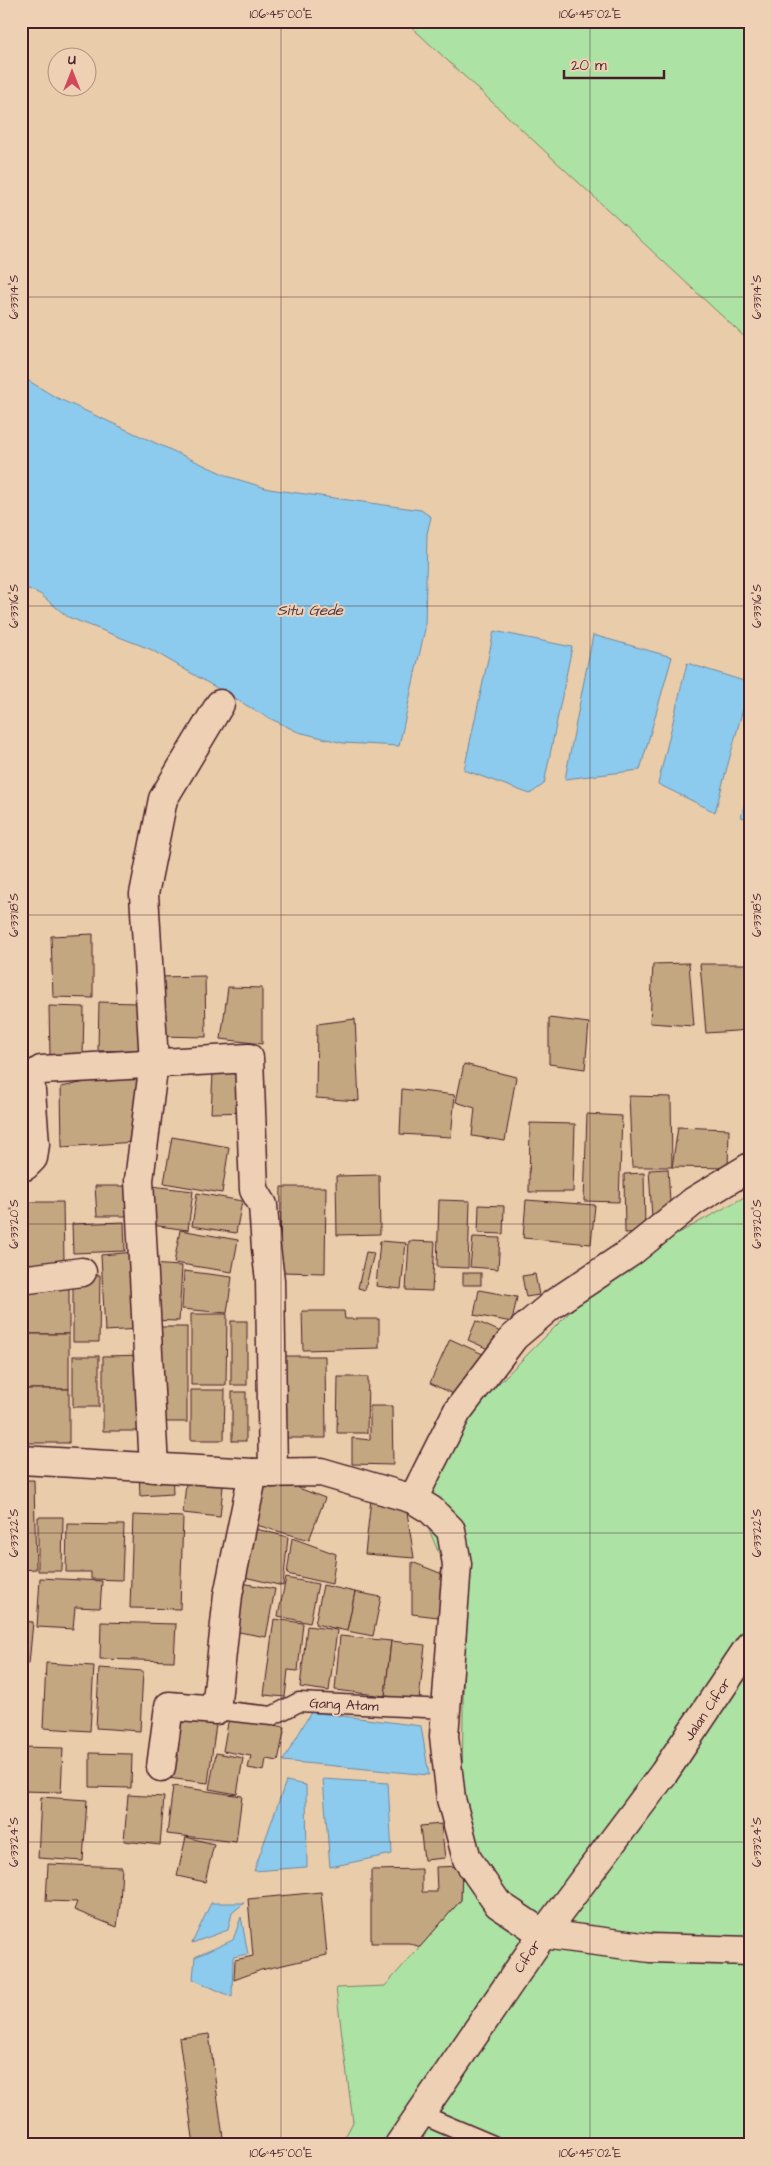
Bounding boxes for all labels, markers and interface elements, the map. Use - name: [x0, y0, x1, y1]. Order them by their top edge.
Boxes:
- text: 106°45'00"E: [250, 6, 312, 23]
- text: 106°45'02"E: [559, 6, 621, 23]
- north arrow: [48, 48, 98, 98]
- scale bar: [564, 48, 664, 80]
- text: U: [68, 50, 76, 70]
- text: 20 m: [571, 55, 607, 76]
- text: 6°33'14"S: [6, 274, 23, 319]
- text: 6°33'14"S: [749, 274, 766, 319]
- text: 6°33'16"S: [6, 584, 23, 628]
- text: 6°33'16"S: [749, 584, 766, 628]
- water label: Situ Gede: [277, 600, 344, 621]
- text: 6°33'18"S: [6, 893, 23, 937]
- text: 6°33'18"S: [749, 893, 766, 937]
- text: 6°33'20"S: [6, 1199, 23, 1249]
- text: 6°33'20"S: [749, 1199, 766, 1249]
- text: 6°33'22"S: [6, 1508, 23, 1557]
- text: 6°33'22"S: [749, 1508, 766, 1557]
- street label: Jalan Cifor: [679, 1674, 737, 1745]
- street label: Gang Atam: [309, 1693, 379, 1717]
- text: 6°33'24"S: [6, 1817, 23, 1867]
- text: 6°33'24"S: [749, 1817, 766, 1867]
- street label: Cifor: [509, 1936, 546, 1977]
- text: 106°45'00"E: [250, 2145, 312, 2162]
- text: 106°45'02"E: [559, 2145, 621, 2162]

